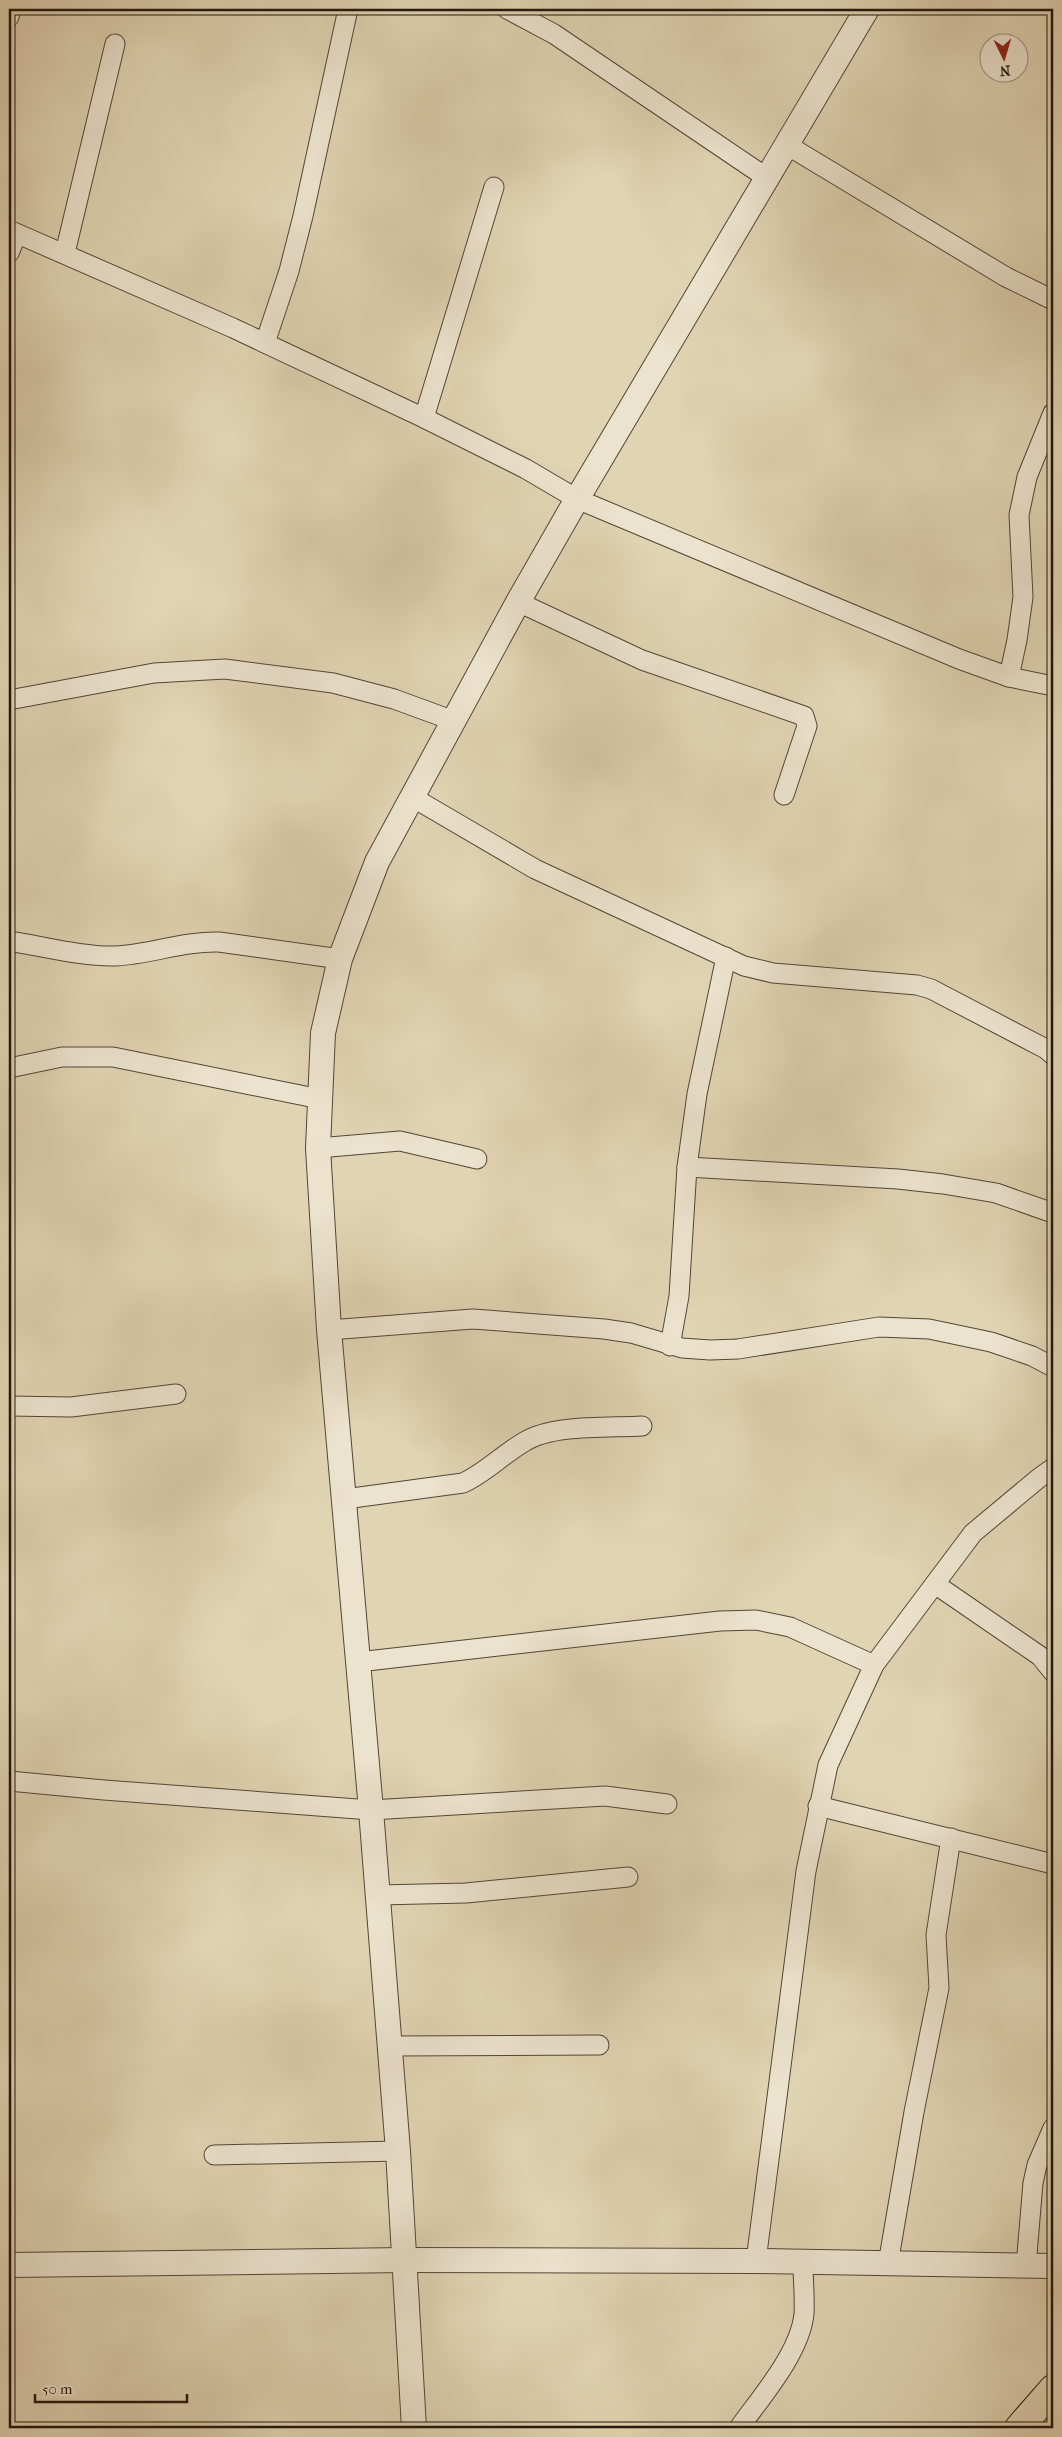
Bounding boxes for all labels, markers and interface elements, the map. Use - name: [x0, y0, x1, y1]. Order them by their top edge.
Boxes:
- north arrow: [980, 32, 1030, 82]
- text: N: [999, 62, 1011, 79]
- scale bar: [35, 2372, 188, 2404]
- text: 50 m: [42, 2380, 73, 2398]

